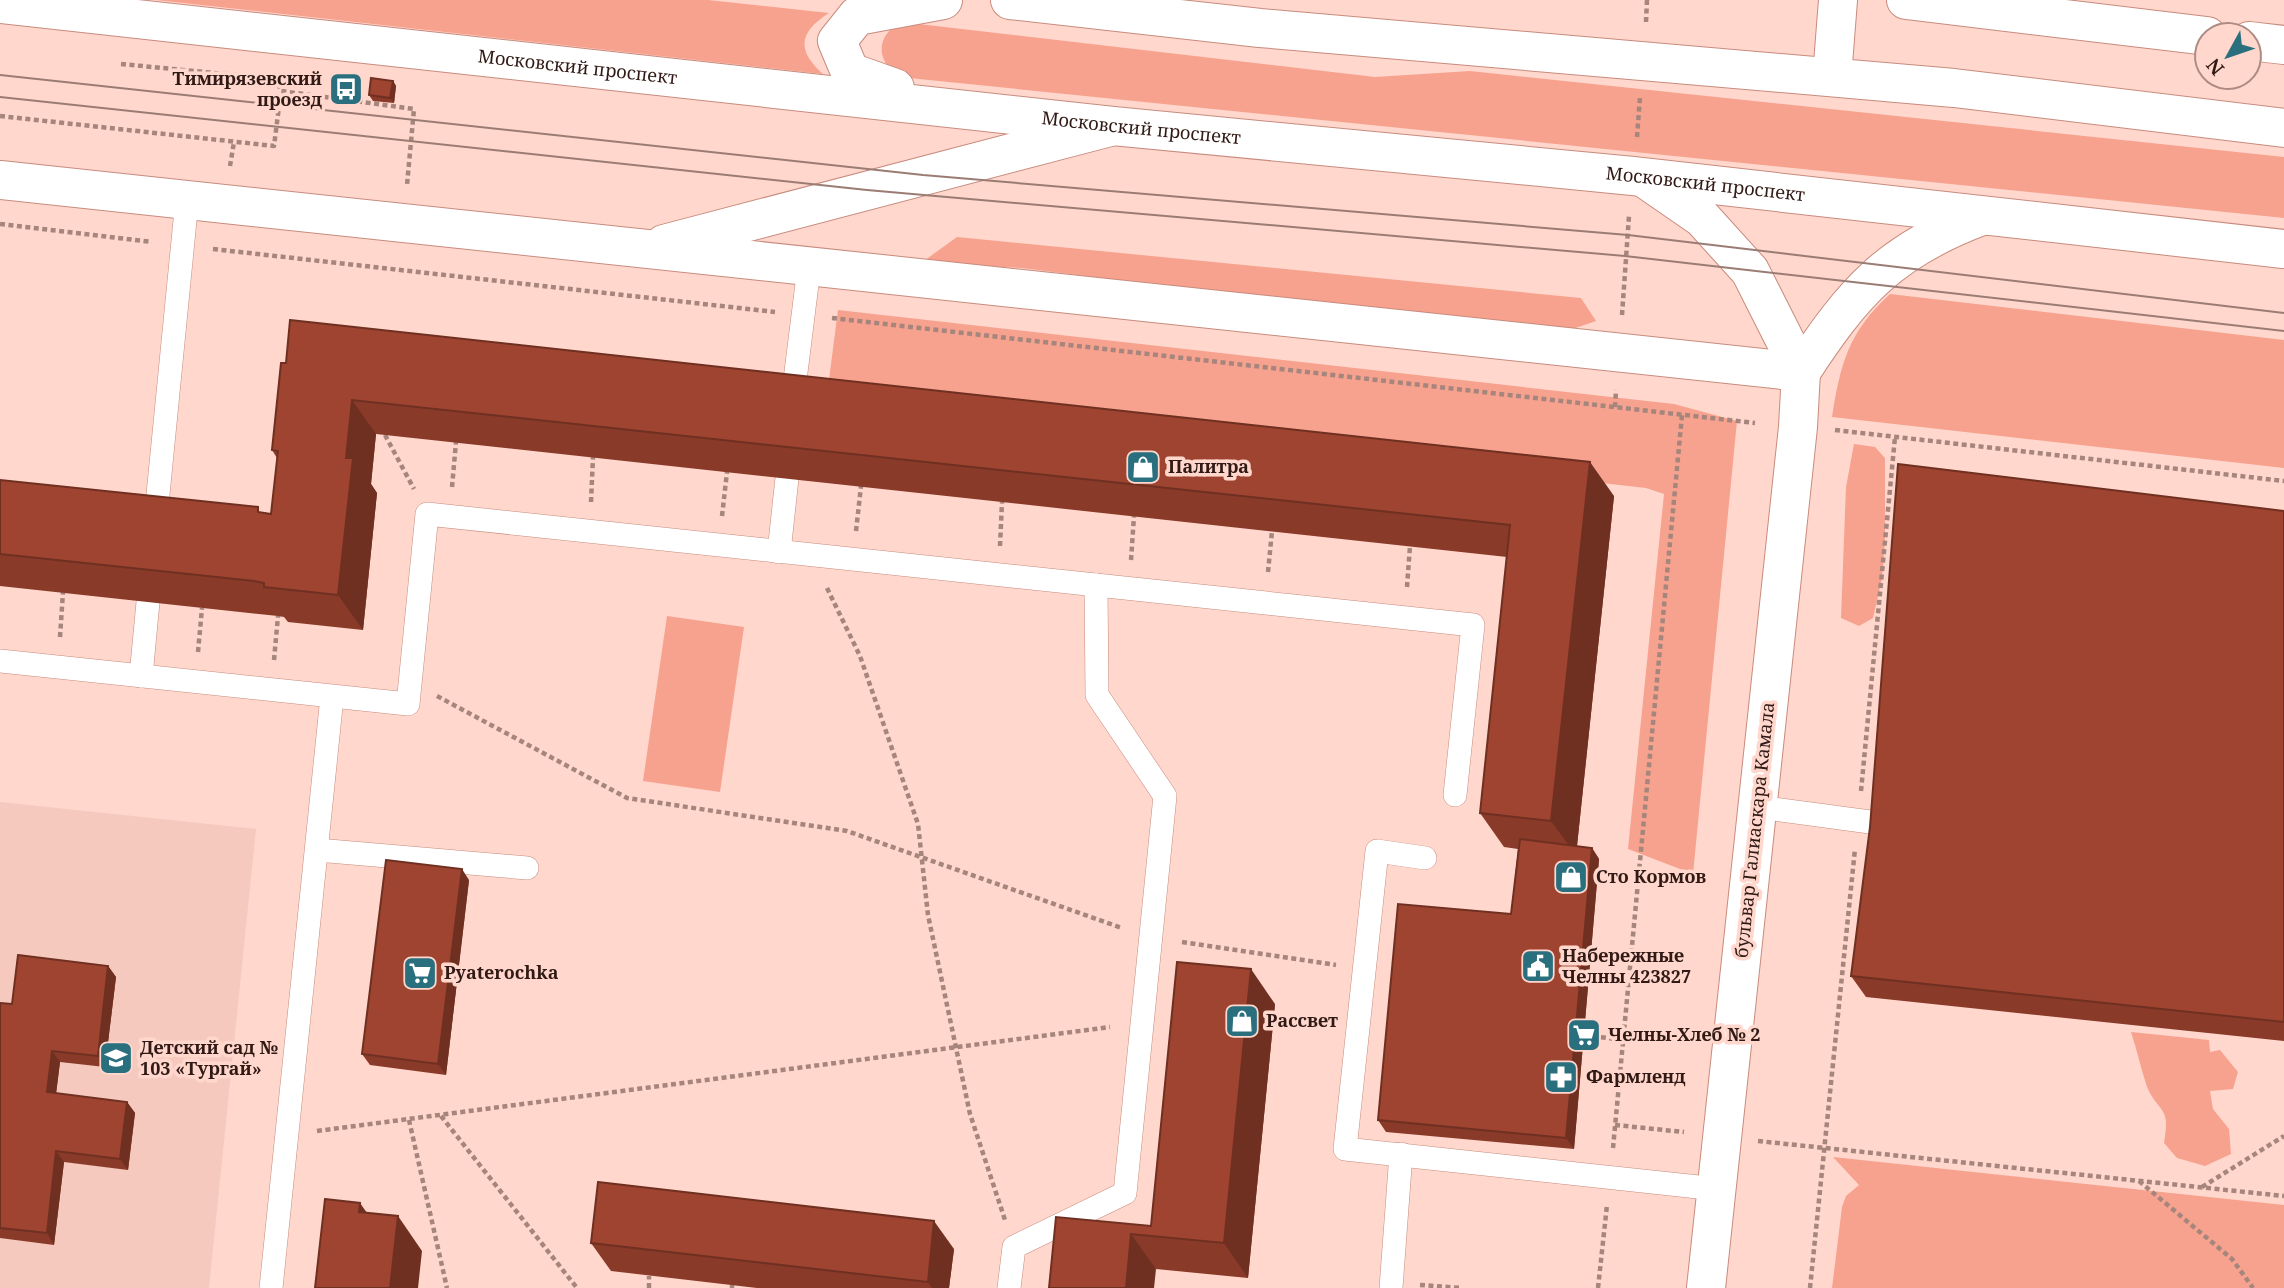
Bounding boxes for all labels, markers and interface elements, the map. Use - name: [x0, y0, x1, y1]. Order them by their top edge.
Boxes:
- north arrow: [2193, 21, 2263, 91]
- street label: Московский проспект: [477, 43, 679, 89]
- text: N: [2200, 53, 2230, 81]
- place label: Тимирязевский проезд: [172, 66, 322, 111]
- bus stop icon: Тимирязевский проезд: [327, 70, 365, 108]
- street label: Московский проспект: [1040, 105, 1243, 149]
- street label: Московский проспект: [1605, 160, 1807, 206]
- shop icon: Палитра: [1124, 448, 1162, 486]
- place label: Палитра: [1168, 454, 1249, 478]
- street label: бульвар Галиаскара Камала: [1729, 701, 1779, 959]
- shop icon: Сто Кормов: [1552, 858, 1590, 896]
- place label: Сто Кормов: [1596, 864, 1706, 888]
- place label: Набережные Челны 423827: [1562, 943, 1691, 988]
- public building icon: Набережные Челны 423827: [1519, 947, 1557, 985]
- supermarket icon: Pyaterochka: [401, 954, 439, 992]
- place label: Pyaterochka: [444, 960, 559, 984]
- shop icon: Рассвет: [1223, 1002, 1261, 1040]
- place label: Рассвет: [1266, 1008, 1338, 1032]
- supermarket icon: Челны-Хлеб № 2: [1565, 1016, 1603, 1054]
- place label: Челны-Хлеб № 2: [1608, 1022, 1760, 1046]
- place label: Детский сад № 103 «Тургай»: [140, 1035, 278, 1080]
- school or university icon: Детский сад № 103 «Тургай»: [97, 1039, 135, 1077]
- pharmacy icon: Фармленд: [1542, 1058, 1580, 1096]
- place label: Фармленд: [1586, 1064, 1685, 1088]

